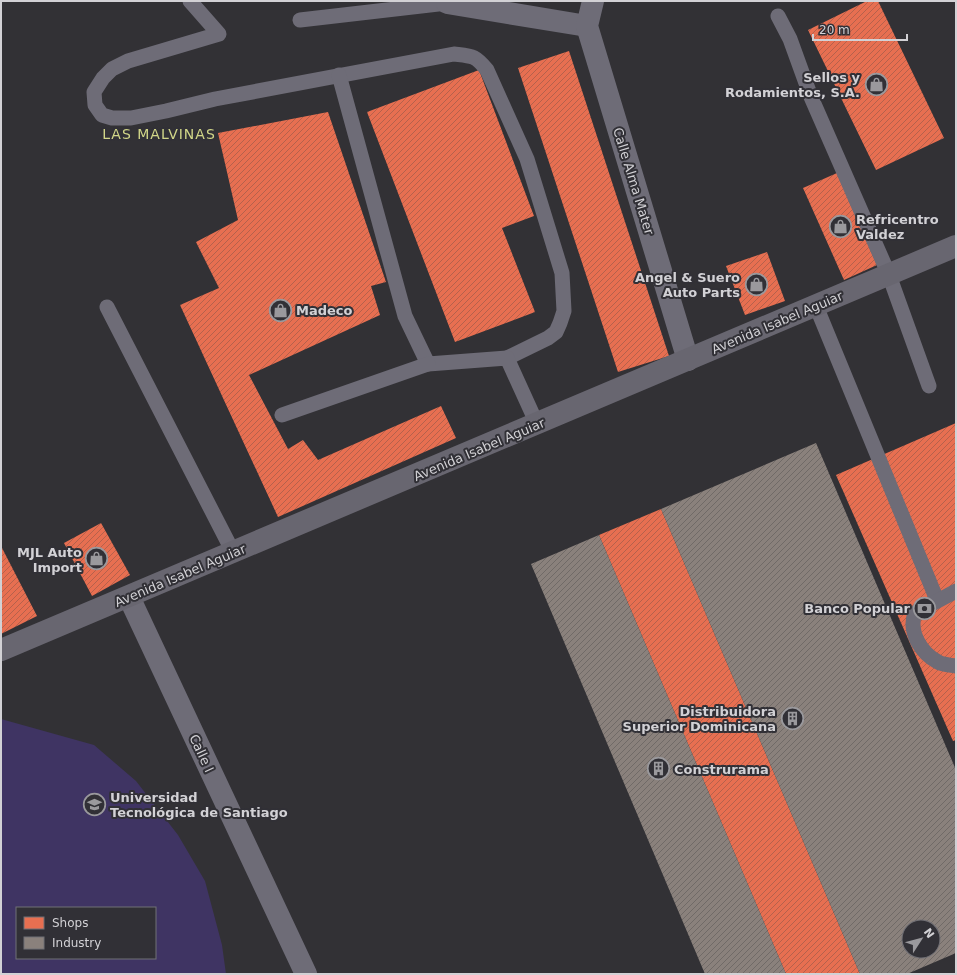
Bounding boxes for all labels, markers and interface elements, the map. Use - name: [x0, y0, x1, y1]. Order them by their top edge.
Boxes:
- scale bar: [813, 16, 907, 42]
- text: 20 m: [819, 23, 850, 37]
- place label: Sellos y Rodamientos, S.A.: [725, 70, 861, 100]
- shop icon: Sellos y Rodamientos, S.A.: [863, 71, 889, 97]
- district label: LAS MALVINAS: [102, 126, 216, 142]
- street label: Calle Alma Mater: [610, 126, 657, 237]
- place label: Refricentro Valdez: [856, 212, 939, 242]
- shop icon: Refricentro Valdez: [827, 213, 853, 239]
- place label: Angel & Suero Auto Parts: [635, 270, 740, 300]
- shop icon: Angel & Suero Auto Parts: [743, 271, 769, 297]
- street label: Avenida Isabel Aguiar: [709, 288, 846, 357]
- shop icon: Madeco: [268, 297, 294, 323]
- place label: Madeco: [296, 303, 353, 318]
- street label: Avenida Isabel Aguiar: [411, 415, 548, 484]
- street label: Avenida Isabel Aguiar: [112, 541, 249, 610]
- place label: MJL Auto Import: [17, 545, 82, 575]
- shop icon: MJL Auto Import: [84, 546, 110, 572]
- bank icon: Banco Popular: [912, 595, 938, 621]
- place label: Banco Popular: [804, 601, 911, 616]
- place label: Distribuidora Superior Dominicana: [623, 704, 776, 734]
- building icon: Distribuidora Superior Dominicana: [779, 705, 805, 731]
- street label: Calle I: [186, 732, 217, 775]
- building icon: Construrama: [645, 756, 671, 782]
- place label: Construrama: [674, 762, 769, 777]
- place label: Universidad Tecnológica de Santiago: [110, 790, 288, 820]
- school or university icon: Universidad Tecnológica de Santiago: [82, 791, 108, 817]
- legend: [16, 907, 156, 959]
- text: Shops: [52, 916, 88, 930]
- north arrow: [901, 919, 941, 959]
- text: N: [921, 926, 937, 941]
- text: Industry: [52, 936, 101, 950]

